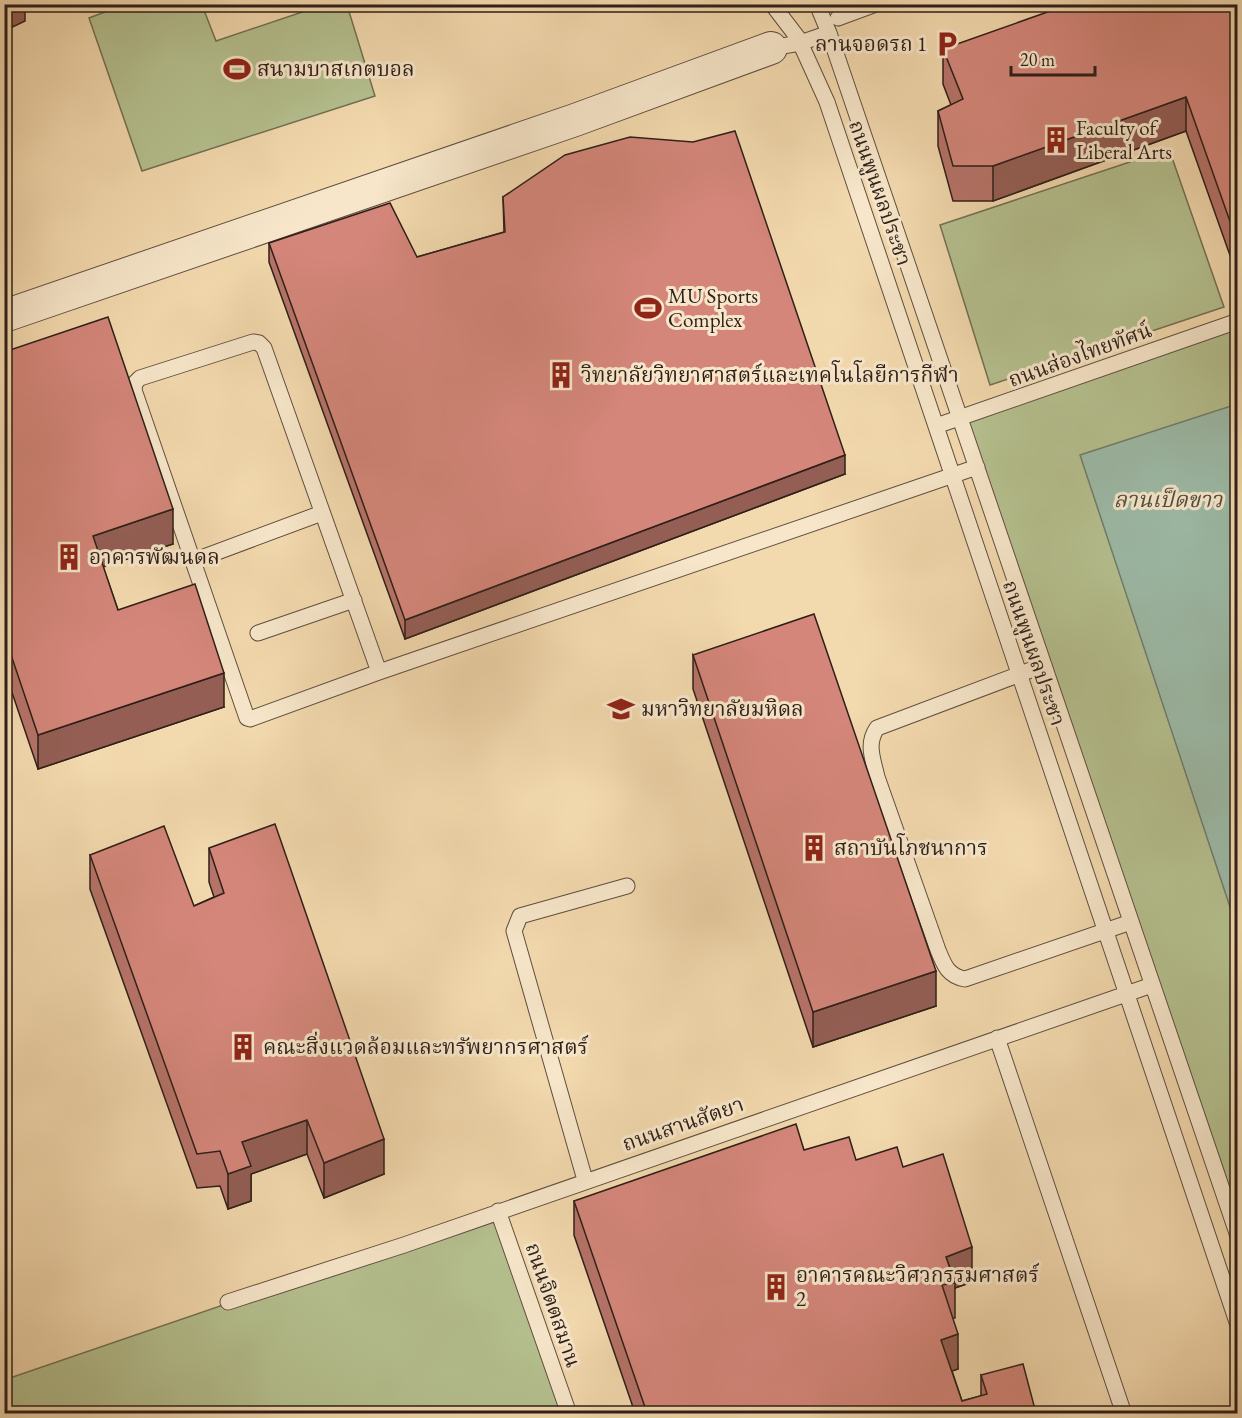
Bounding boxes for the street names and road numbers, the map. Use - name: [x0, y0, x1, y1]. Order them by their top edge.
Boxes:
- street label: ถนนพูนผลประชา: [843, 116, 918, 269]
- street label: ถนนส่องไทยทัศน์: [1004, 315, 1155, 393]
- street label: ถนนพูนผลประชา: [997, 576, 1072, 729]
- street label: ถนนสานสัตยา: [619, 1090, 747, 1157]
- street label: ถนนจิตตสมาน: [520, 1239, 587, 1371]

